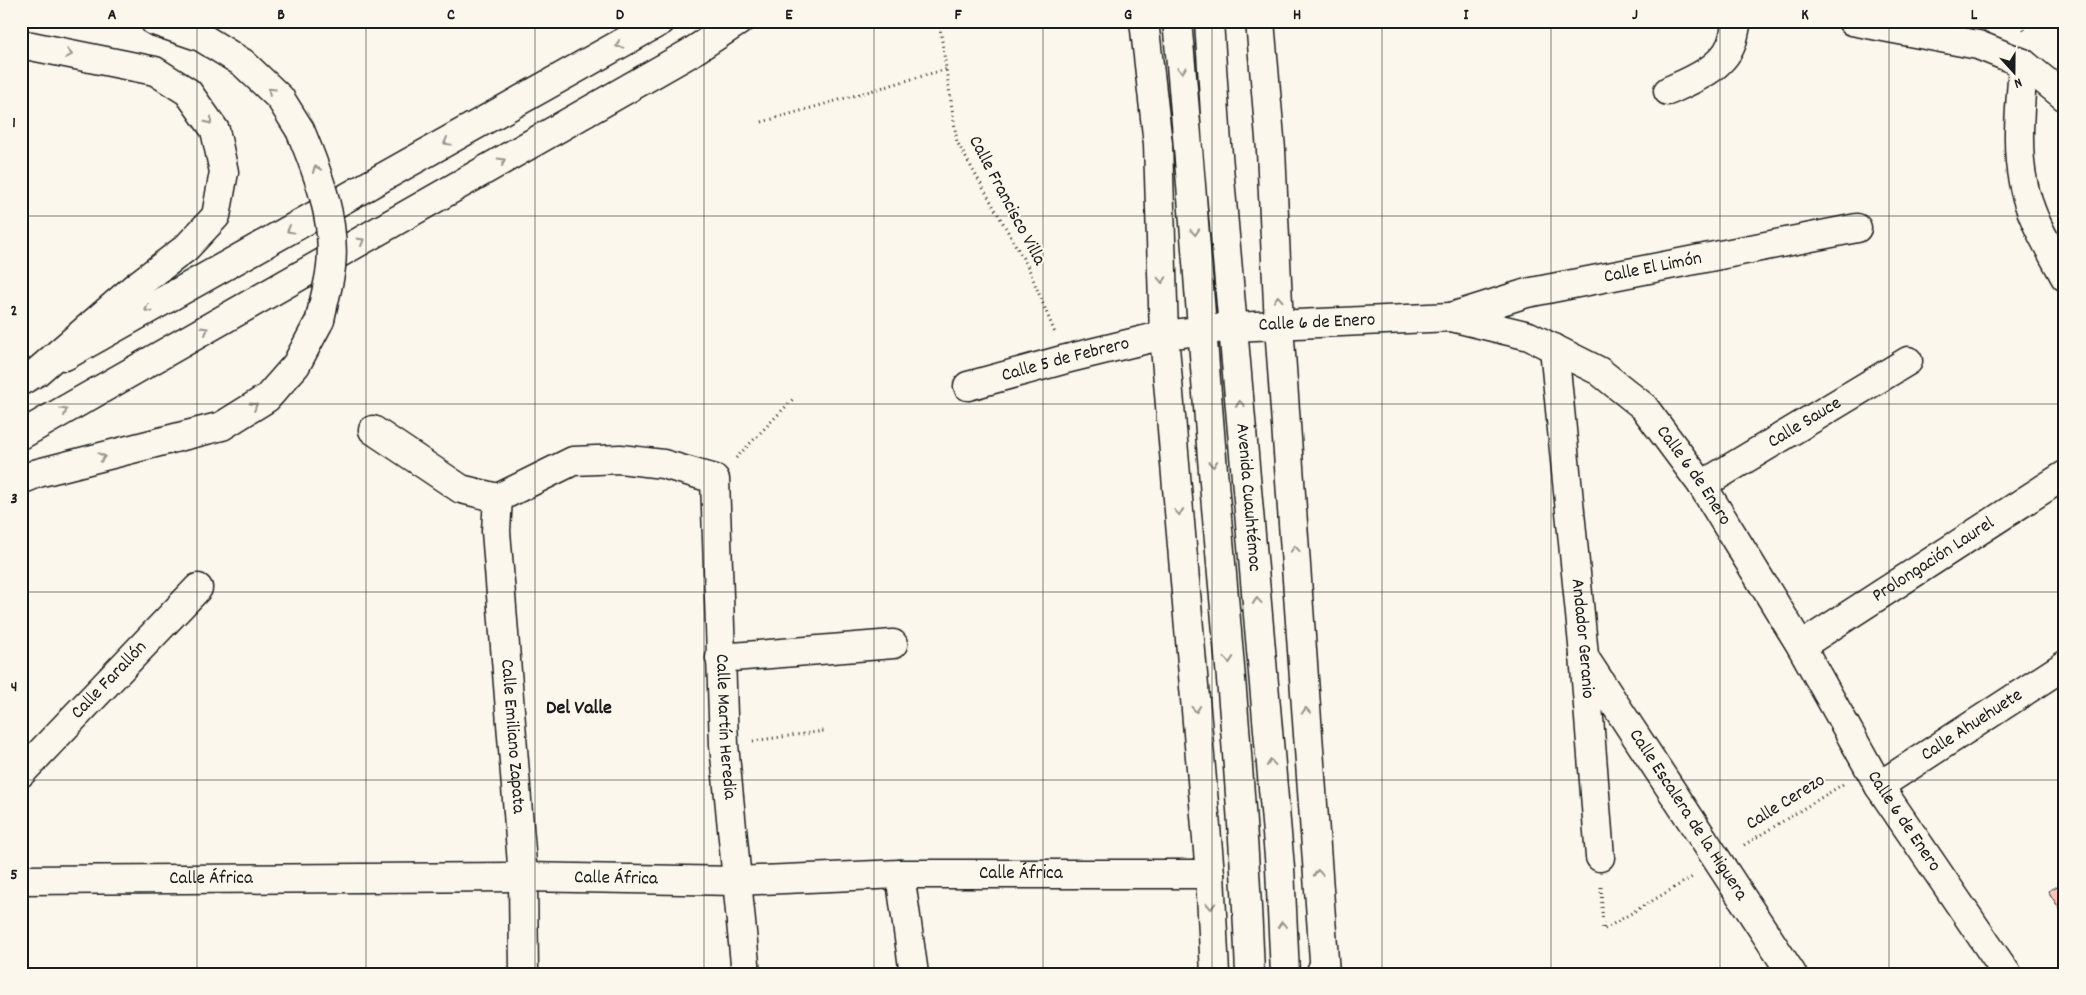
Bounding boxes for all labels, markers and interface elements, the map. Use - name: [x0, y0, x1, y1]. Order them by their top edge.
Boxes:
- text: A: [108, 4, 117, 27]
- text: B: [277, 4, 285, 27]
- text: C: [447, 4, 455, 27]
- text: D: [616, 4, 625, 27]
- text: E: [785, 4, 793, 27]
- text: F: [954, 4, 962, 27]
- text: G: [1124, 4, 1132, 27]
- text: H: [1293, 4, 1301, 27]
- text: I: [1464, 4, 1470, 27]
- text: J: [1632, 4, 1638, 27]
- text: K: [1801, 4, 1809, 27]
- text: L: [1971, 4, 1978, 27]
- one-way arrow: [615, 39, 624, 49]
- one-way arrow: [65, 48, 73, 59]
- north arrow: [1988, 48, 2038, 98]
- one-way arrow: [1176, 66, 1187, 74]
- text: N: [2011, 72, 2025, 93]
- one-way arrow: [268, 88, 277, 97]
- text: 1: [12, 112, 16, 135]
- one-way arrow: [203, 116, 212, 125]
- street label: Calle Francisco Villa: [960, 131, 1052, 272]
- one-way arrow: [443, 135, 452, 145]
- one-way arrow: [497, 157, 506, 167]
- one-way arrow: [312, 166, 322, 174]
- one-way arrow: [286, 224, 295, 234]
- one-way arrow: [1189, 228, 1200, 236]
- one-way arrow: [356, 237, 365, 247]
- street label: Calle El Limón: [1602, 245, 1704, 291]
- one-way arrow: [1157, 276, 1167, 284]
- one-way arrow: [1273, 295, 1283, 302]
- text: 2: [11, 300, 18, 323]
- one-way arrow: [144, 303, 153, 313]
- street label: Calle 6 de Enero: [1258, 307, 1376, 339]
- one-way arrow: [199, 327, 208, 337]
- street label: Calle 5 de Febrero: [999, 330, 1132, 390]
- street label: Calle Sauce: [1763, 390, 1847, 456]
- one-way arrow: [1235, 400, 1246, 408]
- one-way arrow: [249, 403, 258, 412]
- one-way arrow: [58, 407, 67, 417]
- street label: Calle 6 de Enero: [1649, 420, 1737, 531]
- street label: Avenida Cuauhtémoc: [1228, 422, 1268, 573]
- one-way arrow: [97, 452, 106, 463]
- one-way arrow: [1207, 460, 1218, 468]
- text: 3: [10, 488, 18, 511]
- one-way arrow: [1173, 508, 1184, 516]
- street label: Prolongación Laurel: [1867, 510, 2000, 610]
- one-way arrow: [1289, 544, 1300, 552]
- street label: Andador Geranio: [1563, 577, 1601, 700]
- one-way arrow: [1252, 597, 1263, 605]
- street label: Calle Farallón: [65, 635, 154, 726]
- street label: Calle Martín Heredia: [707, 653, 743, 802]
- one-way arrow: [1223, 657, 1234, 665]
- street label: Calle Emiliano Zapata: [493, 658, 532, 816]
- text: 4: [11, 676, 17, 699]
- street label: Calle Ahuehuete: [1916, 682, 2028, 769]
- district label: Del Valle: [546, 695, 612, 723]
- one-way arrow: [1190, 705, 1201, 713]
- one-way arrow: [1301, 706, 1312, 714]
- street label: Calle Escalera de la Higuera: [1621, 724, 1754, 907]
- one-way arrow: [1266, 759, 1277, 767]
- street label: Calle 6 de Enero: [1860, 766, 1947, 878]
- street label: Calle Cerezo: [1741, 768, 1831, 838]
- street label: Calle África: [979, 861, 1064, 888]
- text: 5: [10, 864, 18, 887]
- street label: Calle África: [574, 864, 659, 893]
- street label: Calle África: [169, 865, 254, 893]
- one-way arrow: [1312, 868, 1323, 876]
- one-way arrow: [1206, 902, 1217, 910]
- one-way arrow: [1277, 921, 1288, 929]

